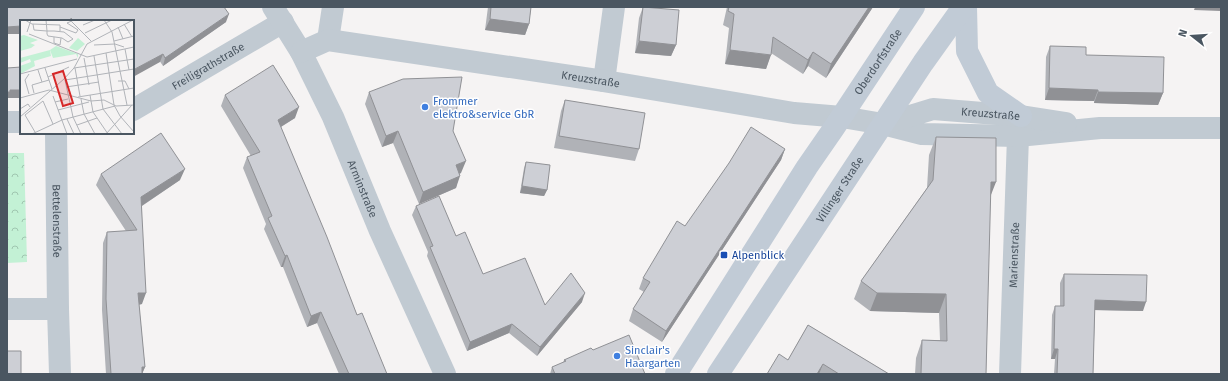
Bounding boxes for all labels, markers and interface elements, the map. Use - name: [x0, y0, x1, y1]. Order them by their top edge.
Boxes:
- north arrow: [1172, 16, 1212, 56]
- inset map: [20, 20, 134, 134]
- street label: Oberdorfstraße: [851, 26, 904, 97]
- text: N: [1176, 28, 1190, 39]
- street label: Freiligrathstraße: [169, 40, 247, 92]
- street label: Kreuzstraße: [560, 68, 621, 90]
- place label: Frommer elektro&service GbR: [433, 95, 534, 121]
- marker: Frommer elektro&service GbR: [420, 102, 430, 112]
- street label: Kreuzstraße: [961, 105, 1021, 122]
- street label: Villinger Straße: [813, 154, 866, 225]
- street label: Arminstraße: [345, 158, 380, 219]
- street label: Bettelenstraße: [50, 184, 64, 258]
- street label: Marienstraße: [1006, 222, 1022, 288]
- place label: Alpenblick: [732, 249, 785, 262]
- marker: Alpenblick: [719, 250, 729, 260]
- place label: Sinclair's Haargarten: [625, 344, 680, 370]
- marker: Sinclair's Haargarten: [612, 351, 622, 361]

